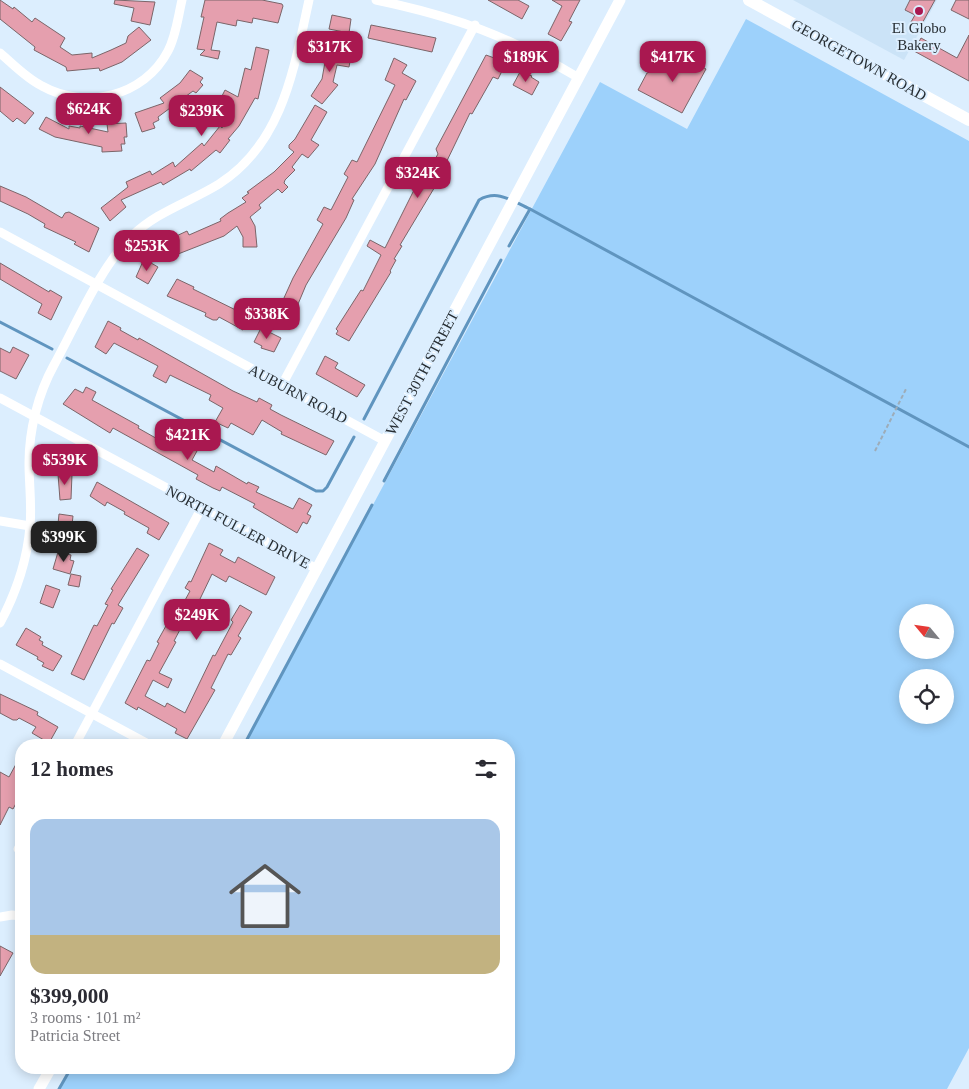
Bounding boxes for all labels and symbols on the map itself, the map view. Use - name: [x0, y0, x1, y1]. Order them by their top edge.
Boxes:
- marker: El Globo Bakery: [913, 5, 925, 17]
- street label: GEORGETOWN ROAD: [789, 16, 929, 104]
- place label: El Globo Bakery: [892, 20, 946, 53]
- pin: $317K: [295, 30, 365, 73]
- pin: $189K: [491, 41, 561, 83]
- pin: $417K: [638, 41, 708, 83]
- pin: $624K: [54, 92, 124, 135]
- pin: $239K: [167, 94, 237, 137]
- pin: $324K: [383, 156, 453, 199]
- pin: $253K: [112, 230, 182, 272]
- pin: $338K: [232, 298, 302, 340]
- street label: WEST 30TH STREET: [383, 308, 461, 438]
- street label: AUBURN ROAD: [246, 361, 350, 427]
- pin: $421K: [153, 418, 223, 461]
- pin: $539K: [30, 444, 100, 486]
- street label: NORTH FULLER DRIVE: [163, 482, 313, 572]
- pin: $399K: [29, 520, 99, 563]
- pin: $249K: [162, 598, 232, 641]
- north arrow: [899, 604, 954, 659]

